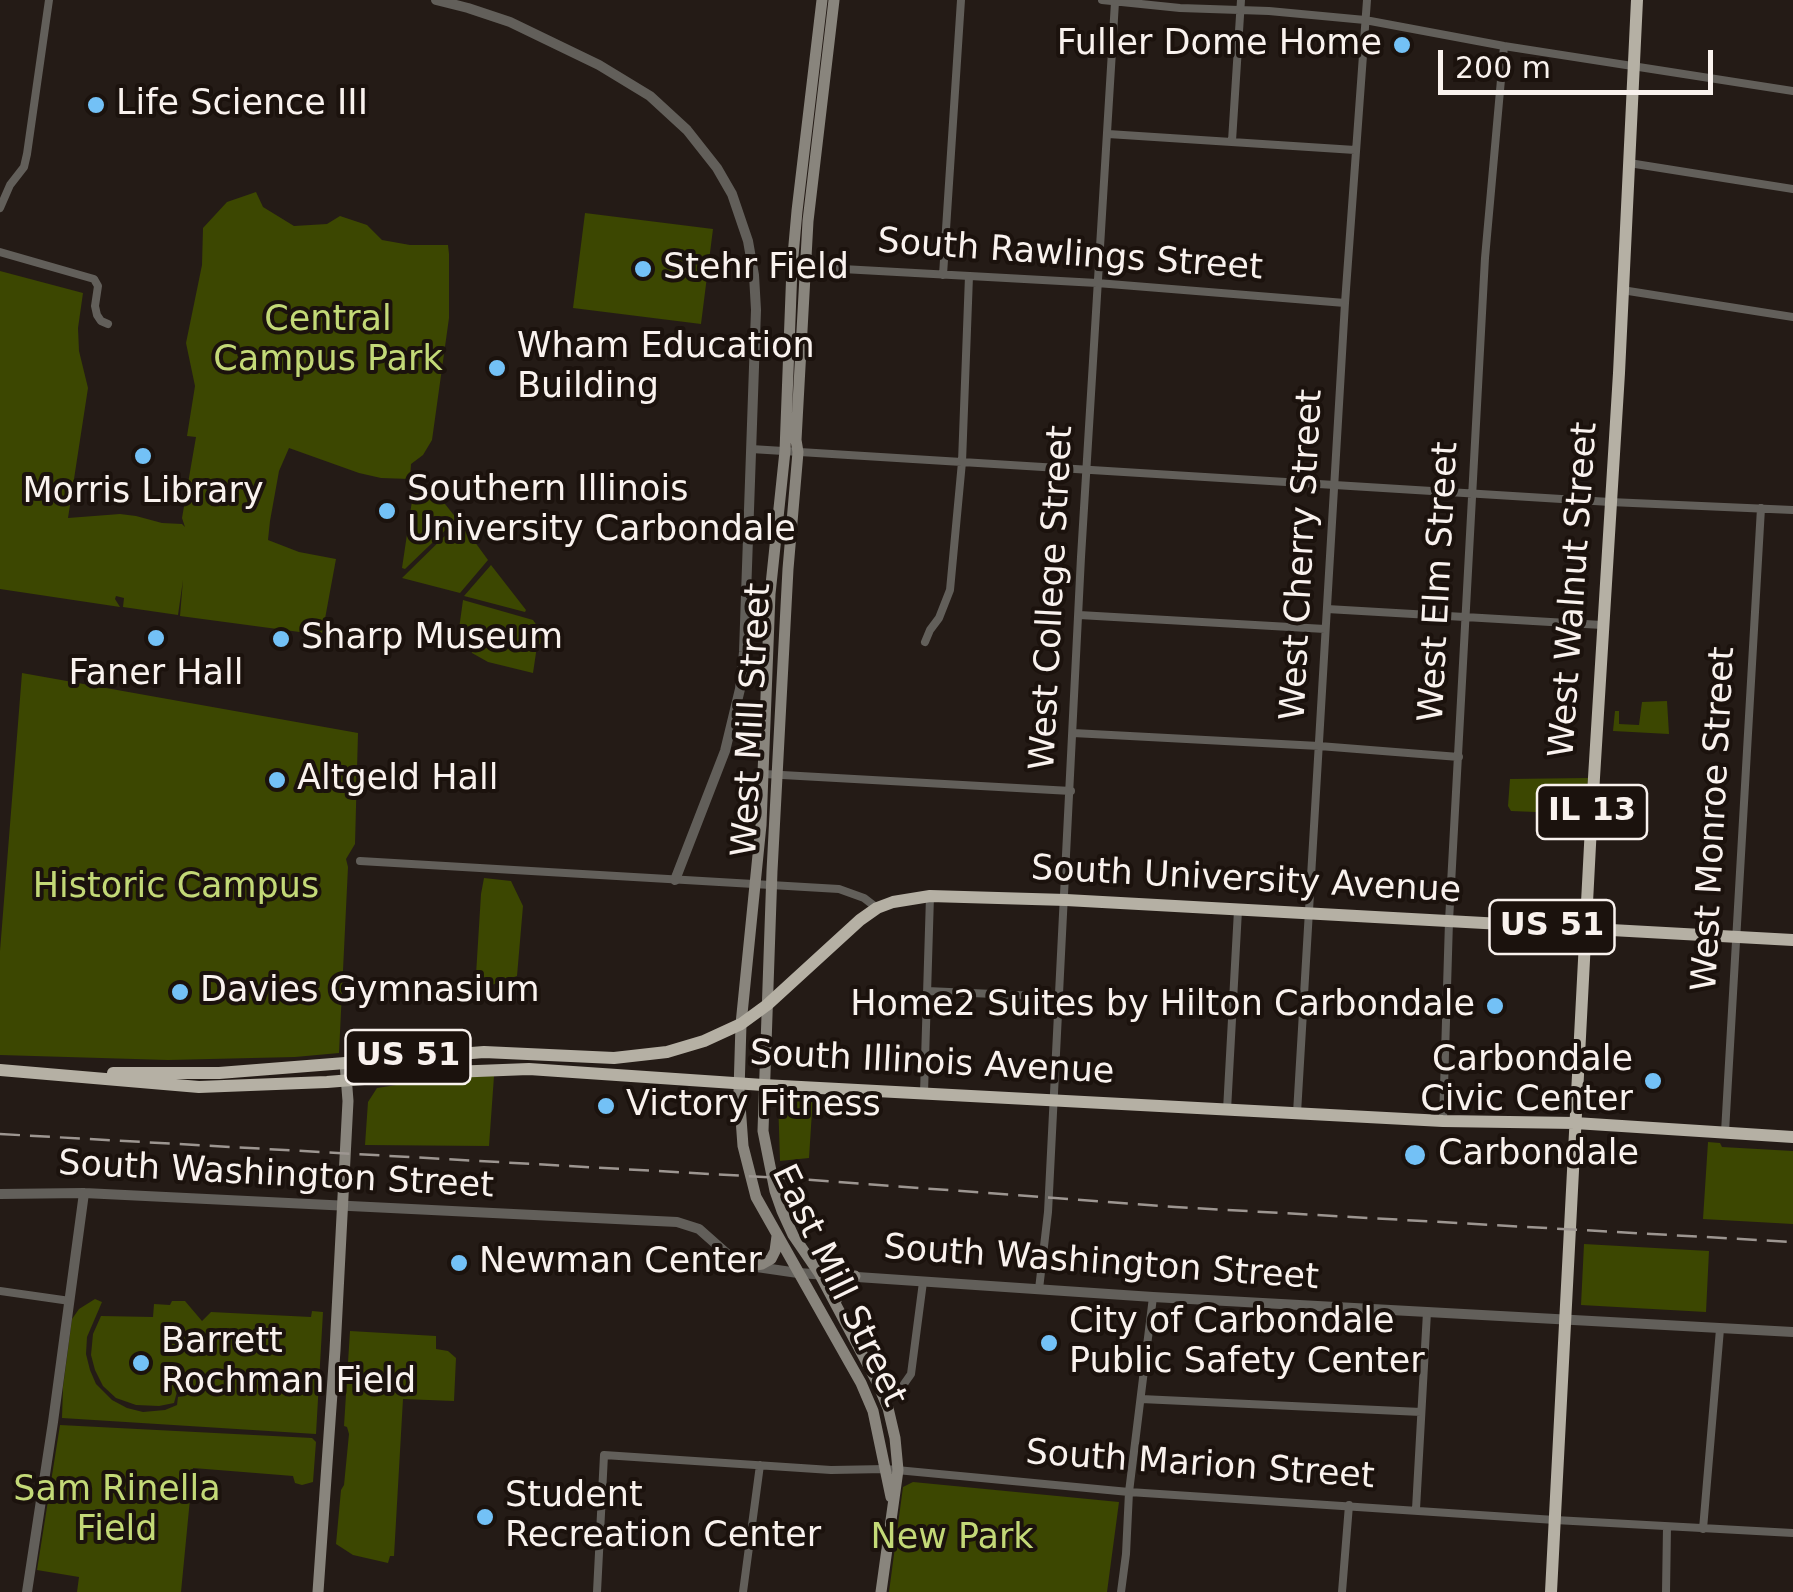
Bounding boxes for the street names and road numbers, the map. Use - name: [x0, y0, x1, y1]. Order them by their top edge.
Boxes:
- street label: South Rawlings Street: [876, 222, 1264, 290]
- street label: West Cherry Street: [1273, 388, 1333, 722]
- street label: West Walnut Street: [1542, 421, 1608, 759]
- street label: West College Street: [1023, 425, 1083, 771]
- street label: West Elm Street: [1412, 441, 1468, 723]
- street label: West Mill Street: [725, 582, 781, 858]
- street label: West Monroe Street: [1685, 646, 1745, 992]
- road number: IL 13: [1537, 785, 1647, 839]
- street label: South University Avenue: [1030, 849, 1462, 913]
- road number: US 51: [1490, 900, 1614, 954]
- road number: US 51: [346, 1030, 470, 1084]
- street label: South Illinois Avenue: [749, 1033, 1115, 1095]
- street label: South Washington Street: [57, 1144, 495, 1208]
- street label: East Mill Street: [761, 1158, 915, 1414]
- street label: South Washington Street: [882, 1228, 1320, 1300]
- street label: South Marion Street: [1024, 1433, 1376, 1499]

